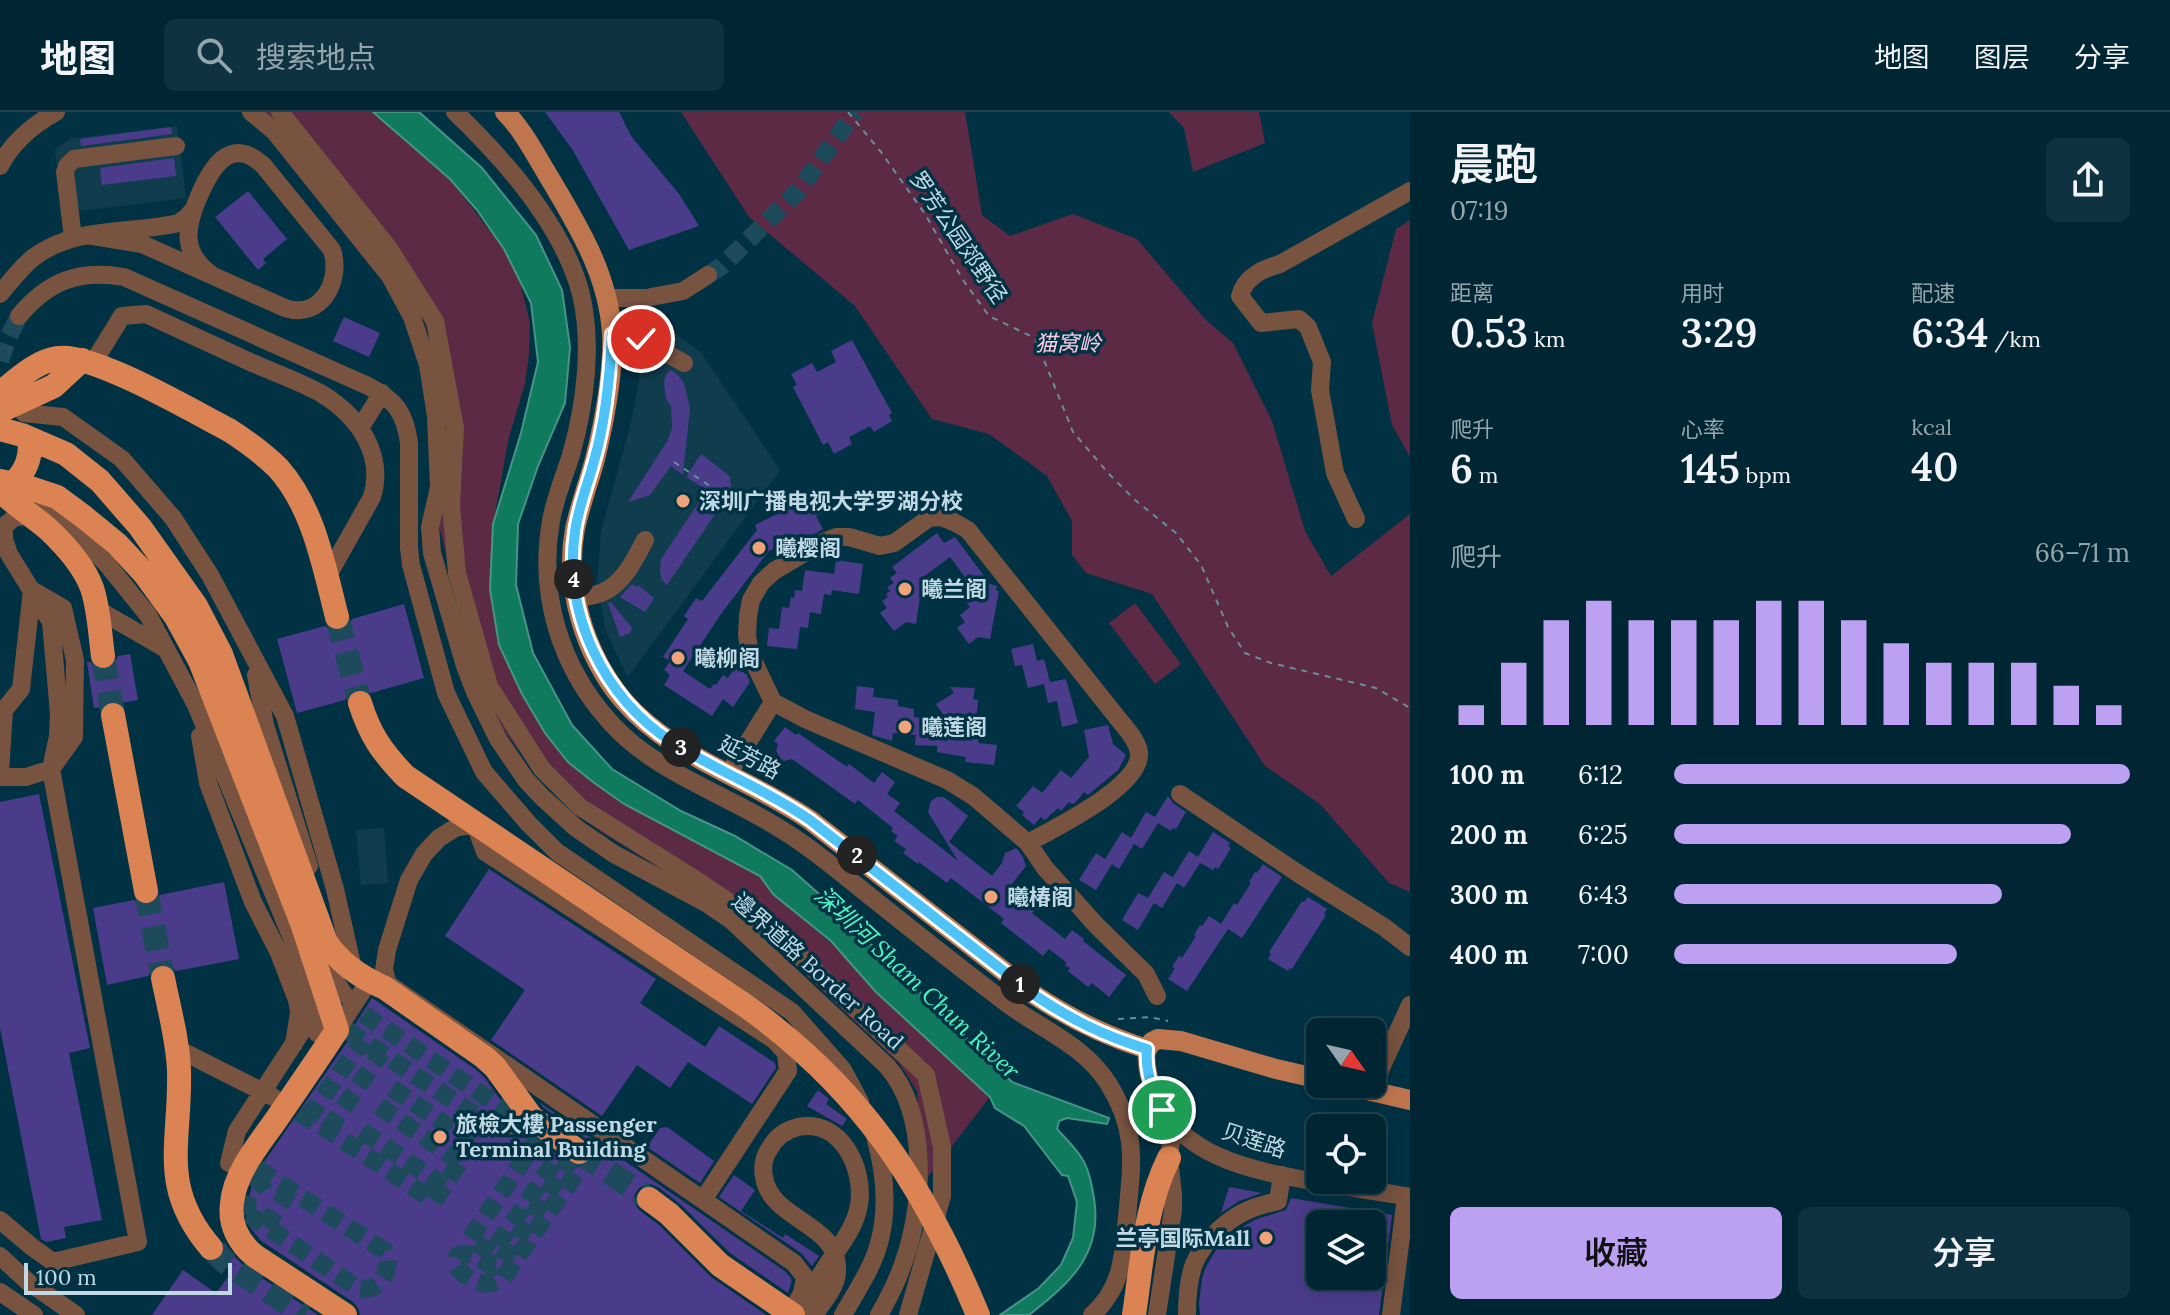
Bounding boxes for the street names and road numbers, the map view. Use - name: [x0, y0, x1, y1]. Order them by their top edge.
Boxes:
- street label: 罗芳公园郊野径: [904, 165, 1014, 309]
- street label: 延芳路: [714, 729, 786, 785]
- street label: 邊界道路 Border Road: [726, 887, 910, 1055]
- street label: 贝莲路: [1218, 1116, 1290, 1164]

